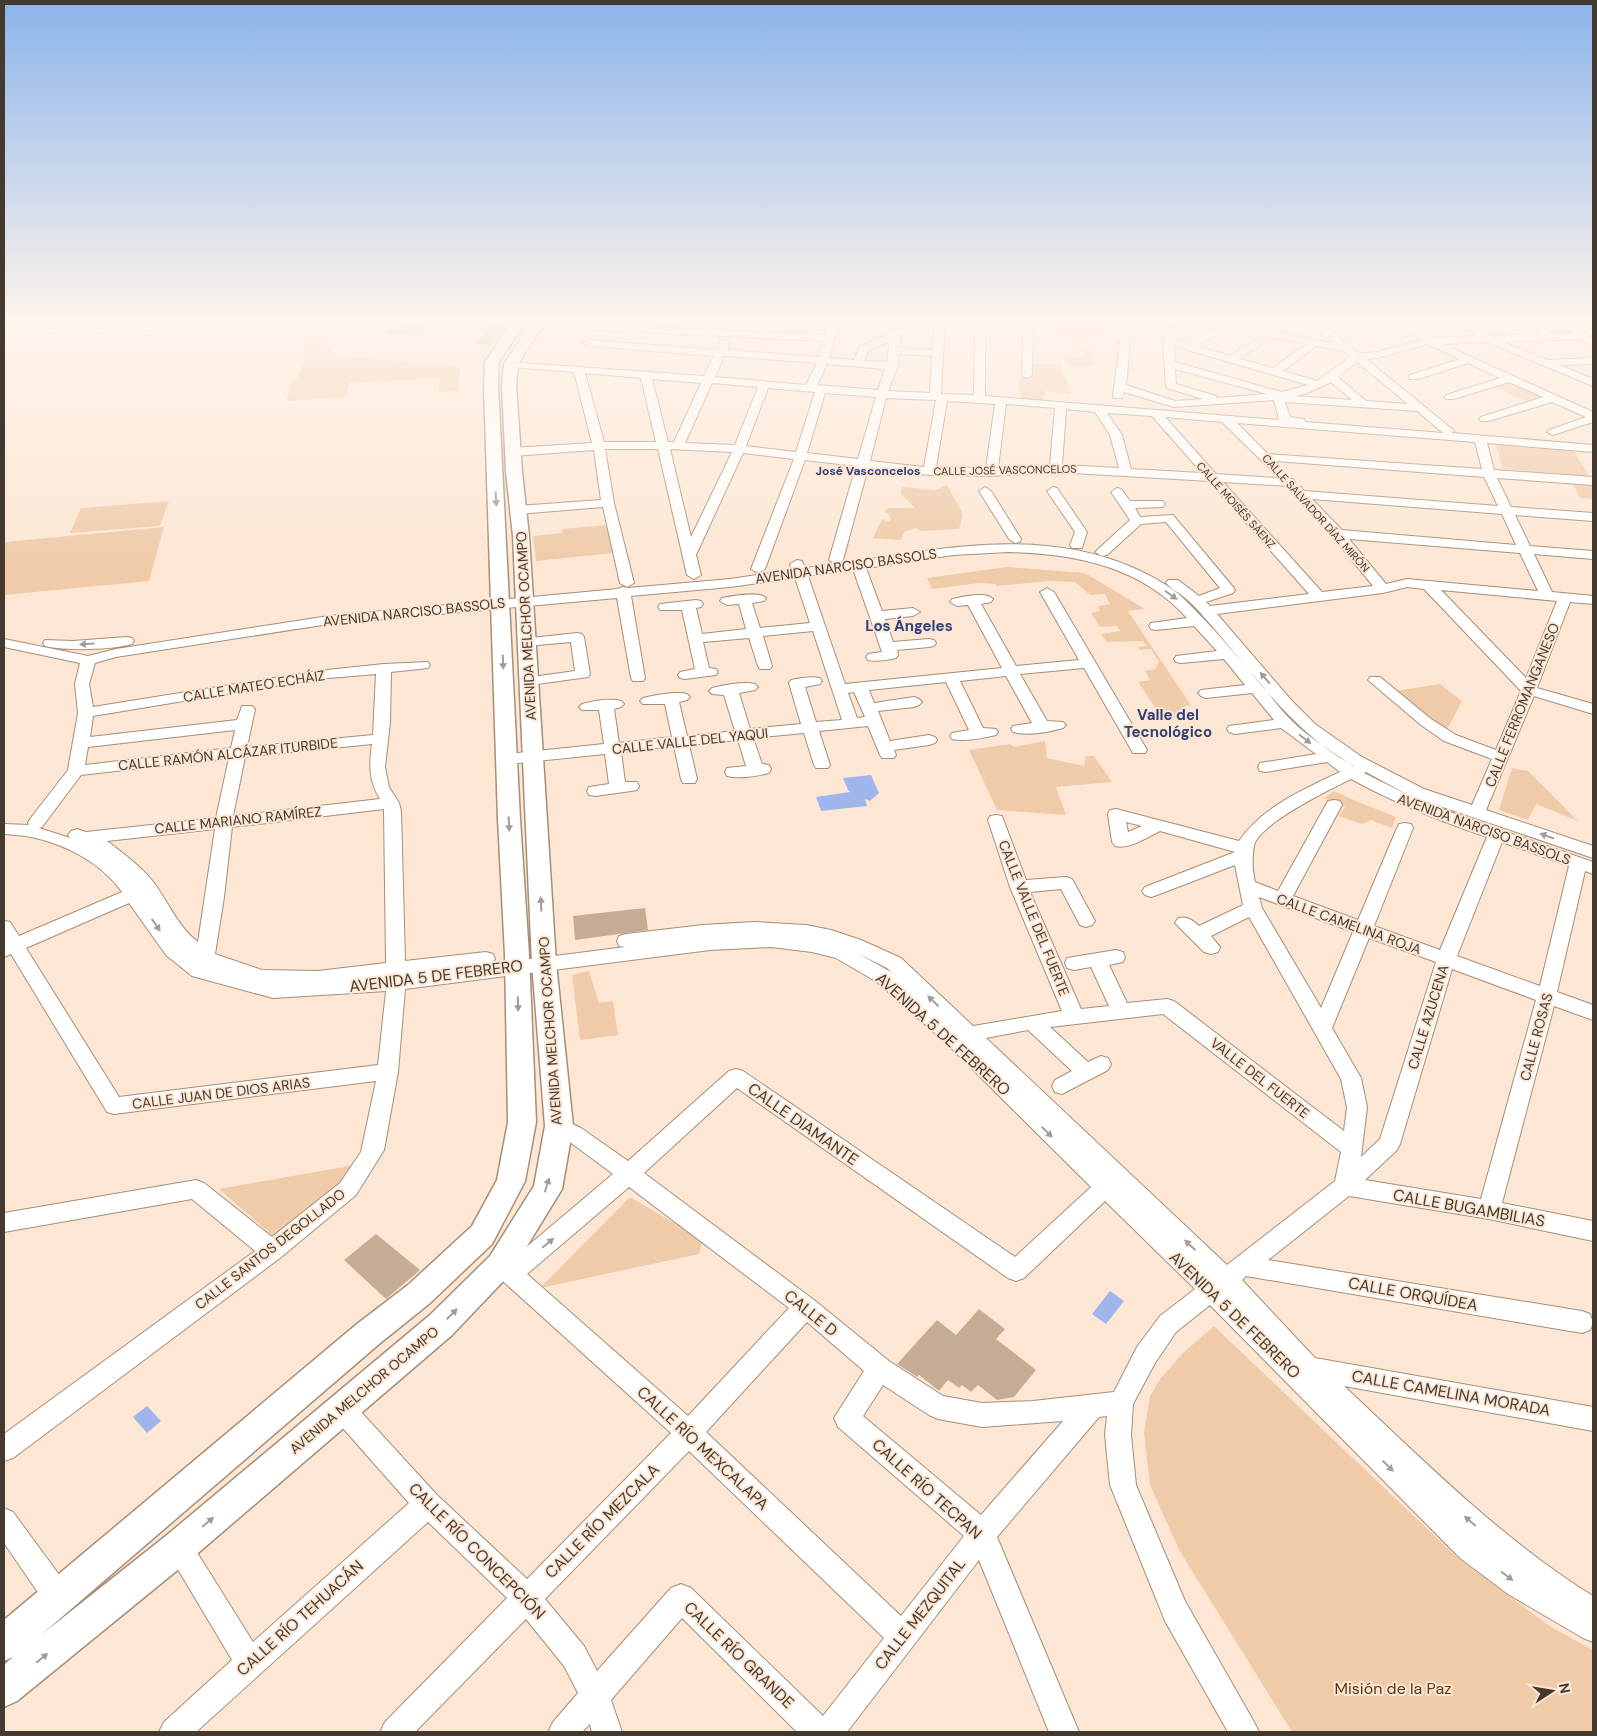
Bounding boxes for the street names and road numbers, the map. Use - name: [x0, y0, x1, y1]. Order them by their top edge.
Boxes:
- street label: CALLE SALVADOR DÍAZ MIRÓN: [1259, 451, 1373, 575]
- street label: CALLE MOISÉS SÁENZ: [1194, 459, 1279, 551]
- street label: CALLE JOSÉ VASCONCELOS: [933, 462, 1077, 478]
- street label: AVENIDA MELCHOR OCAMPO: [512, 531, 540, 721]
- street label: AVENIDA NARCISO BASSOLS: [754, 544, 938, 588]
- street label: AVENIDA NARCISO BASSOLS: [322, 593, 506, 631]
- street label: CALLE FERROMANGANESO: [1481, 620, 1563, 790]
- street label: CALLE MATEO ECHÁIZ: [182, 666, 326, 706]
- street label: CALLE VALLE DEL YAQUI: [611, 724, 769, 758]
- street label: CALLE RAMÓN ALCÁZAR ITURBIDE: [117, 734, 339, 774]
- street label: AVENIDA NARCISO BASSOLS: [1395, 789, 1573, 869]
- street label: CALLE MARIANO RAMÍREZ: [153, 802, 323, 838]
- street label: CALLE VALLE DEL FUERTE: [994, 837, 1074, 999]
- street label: CALLE CAMELINA ROJA: [1274, 889, 1424, 959]
- street label: AVENIDA MELCHOR OCAMPO: [534, 936, 566, 1126]
- street label: AVENIDA 5 DE FEBRERO: [348, 955, 524, 997]
- street label: CALLE AZUCENA: [1404, 963, 1452, 1071]
- street label: AVENIDA 5 DE FEBRERO: [871, 968, 1015, 1100]
- street label: CALLE ROSAS: [1516, 991, 1556, 1083]
- street label: VALLE DEL FUERTE: [1207, 1034, 1313, 1122]
- street label: CALLE JUAN DE DIOS ARIAS: [131, 1073, 311, 1113]
- street label: CALLE DIAMANTE: [744, 1078, 862, 1170]
- street label: CALLE BUGAMBILIAS: [1391, 1184, 1547, 1232]
- street label: CALLE SANTOS DEGOLLADO: [191, 1185, 349, 1313]
- street label: AVENIDA 5 DE FEBRERO: [1165, 1247, 1305, 1383]
- street label: CALLE ORQUÍDEA: [1347, 1272, 1480, 1316]
- street label: CALLE D: [780, 1285, 842, 1341]
- street label: AVENIDA MELCHOR OCAMPO: [286, 1322, 442, 1458]
- street label: CALLE CAMELINA MORADA: [1350, 1365, 1552, 1421]
- street label: CALLE RÍO MEXCALAPA: [633, 1381, 774, 1515]
- street label: CALLE RÍO TECPAN: [868, 1434, 986, 1544]
- street label: CALLE RÍO MEZCALA: [540, 1459, 664, 1583]
- street label: CALLE RÍO CONCEPCIÓN: [404, 1478, 550, 1624]
- street label: CALLE MEZQUITAL: [870, 1554, 970, 1674]
- street label: CALLE RÍO TEHUACÁN: [232, 1555, 368, 1681]
- street label: CALLE RÍO GRANDE: [679, 1597, 799, 1713]

